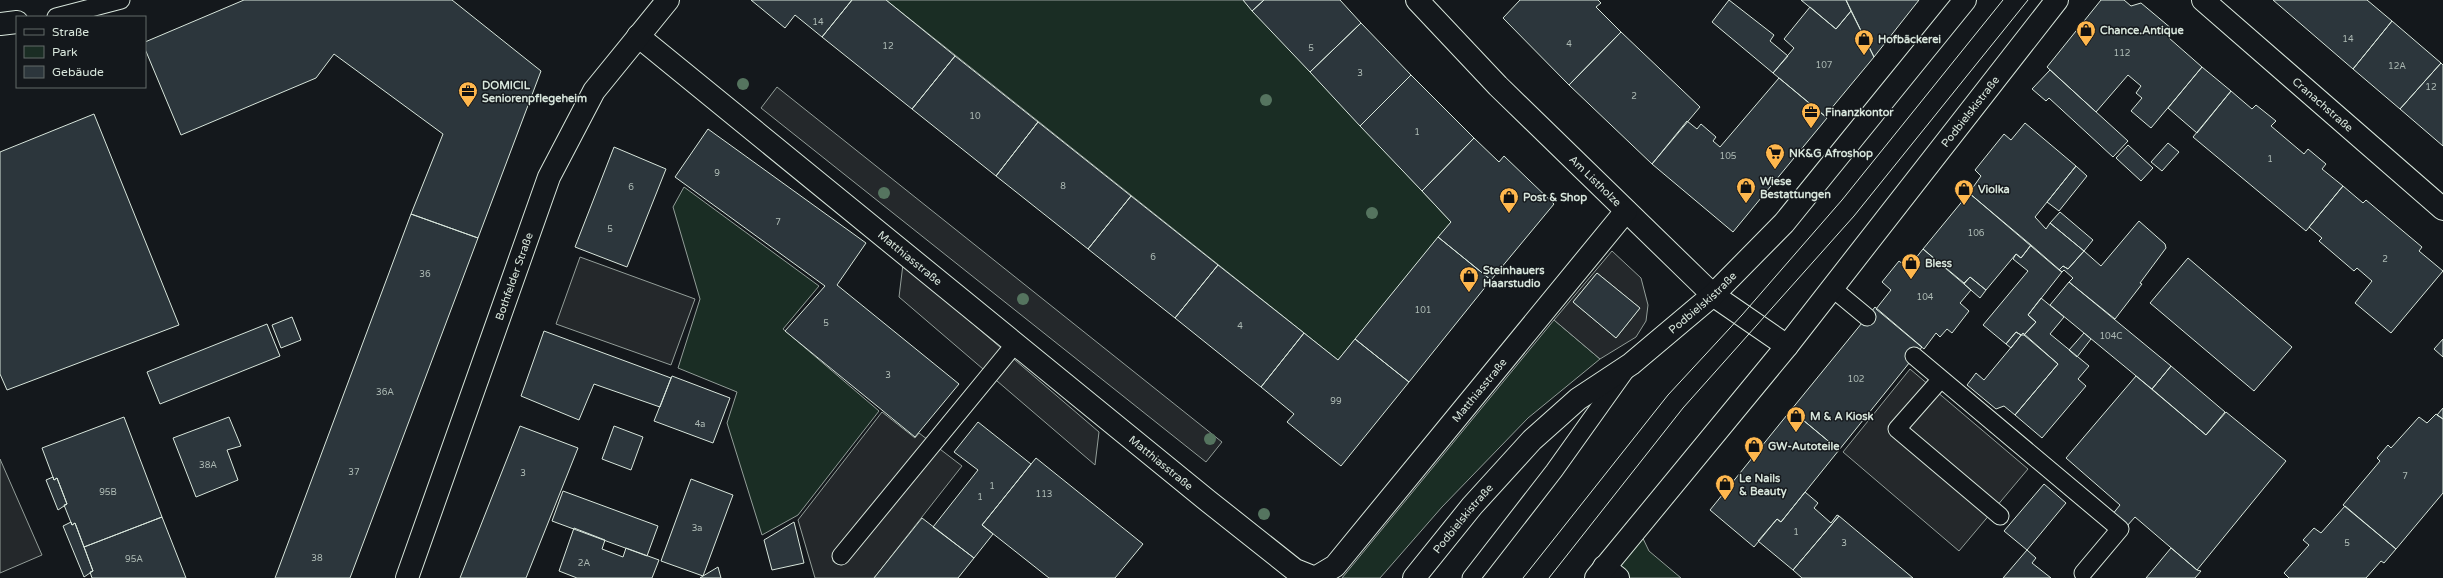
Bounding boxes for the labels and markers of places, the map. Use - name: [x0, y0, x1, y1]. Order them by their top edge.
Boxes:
- shop icon: Chance.Antique: [2075, 19, 2097, 47]
- place label: Chance.Antique: [2100, 24, 2184, 38]
- shop icon: Hofbäckerei: [1853, 28, 1875, 56]
- place label: Hofbäckerei: [1878, 33, 1941, 46]
- place label: DOMICIL Seniorenpflegeheim: [482, 79, 587, 106]
- office icon: DOMICIL Seniorenpflegeheim: [457, 80, 479, 108]
- office icon: Finanzkontor: [1800, 101, 1822, 129]
- place label: Finanzkontor: [1825, 106, 1894, 119]
- supermarket icon: NK&G Afroshop: [1764, 142, 1786, 170]
- place label: NK&G Afroshop: [1789, 147, 1873, 161]
- place label: Wiese Bestattungen: [1760, 175, 1831, 202]
- shop icon: Wiese Bestattungen: [1735, 176, 1757, 204]
- shop icon: Violka: [1953, 178, 1975, 206]
- place label: Violka: [1978, 183, 2010, 196]
- shop icon: Post & Shop: [1498, 186, 1520, 214]
- place label: Post & Shop: [1523, 191, 1587, 205]
- shop icon: Bless: [1900, 252, 1922, 280]
- place label: Bless: [1925, 257, 1953, 270]
- place label: Steinhauers Haarstudio: [1483, 264, 1545, 290]
- shop icon: Steinhauers Haarstudio: [1458, 265, 1480, 293]
- shop icon: M & A Kiosk: [1785, 405, 1807, 433]
- place label: M & A Kiosk: [1810, 410, 1874, 423]
- shop icon: GW-Autoteile: [1743, 435, 1765, 463]
- place label: GW-Autoteile: [1768, 440, 1840, 453]
- place label: Le Nails & Beauty: [1739, 472, 1787, 499]
- shop icon: Le Nails & Beauty: [1714, 473, 1736, 501]

